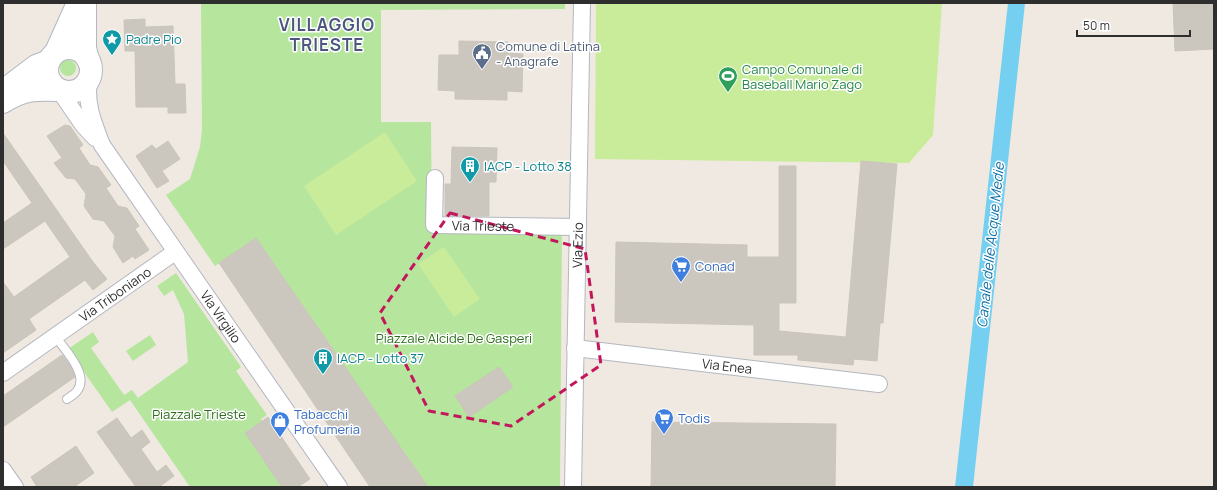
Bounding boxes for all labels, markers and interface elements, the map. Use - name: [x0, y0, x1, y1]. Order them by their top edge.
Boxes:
- scale bar: [1077, 12, 1190, 38]
- district label: VILLAGGIO TRIESTE: [279, 13, 375, 56]
- text: 50 m: [1083, 17, 1110, 34]
- place icon: Padre Pio: [101, 28, 123, 56]
- place label: Padre Pio: [126, 30, 182, 48]
- place label: Comune di Latina - Anagrafe: [496, 37, 600, 70]
- public building icon: Comune di Latina - Anagrafe: [471, 42, 493, 70]
- place label: Campo Comunale di Baseball Mario Zago: [742, 60, 862, 93]
- sports icon: Campo Comunale di Baseball Mario Zago: [717, 65, 739, 93]
- building icon: IACP - Lotto 38: [459, 155, 481, 183]
- place label: IACP - Lotto 38: [484, 157, 572, 175]
- water label: Canale delle Acque Medie: [972, 161, 1008, 329]
- street label: Via Trieste: [452, 216, 515, 235]
- street label: Via Ezio: [568, 222, 587, 268]
- supermarket icon: Conad: [670, 255, 692, 283]
- place label: Conad: [695, 257, 735, 275]
- street label: Via Triboniano: [75, 262, 155, 326]
- street label: Via Virgilio: [196, 287, 246, 347]
- park label: Piazzale Alcide De Gasperi: [376, 329, 532, 347]
- building icon: IACP - Lotto 37: [312, 347, 334, 375]
- place label: IACP - Lotto 37: [337, 349, 424, 367]
- street label: Via Enea: [701, 354, 753, 378]
- park label: Piazzale Trieste: [152, 405, 246, 423]
- place label: Tabacchi Profumeria: [294, 405, 360, 438]
- supermarket icon: Todis: [653, 407, 675, 435]
- place label: Todis: [678, 409, 710, 427]
- shop icon: Tabacchi Profumeria: [269, 410, 291, 438]

